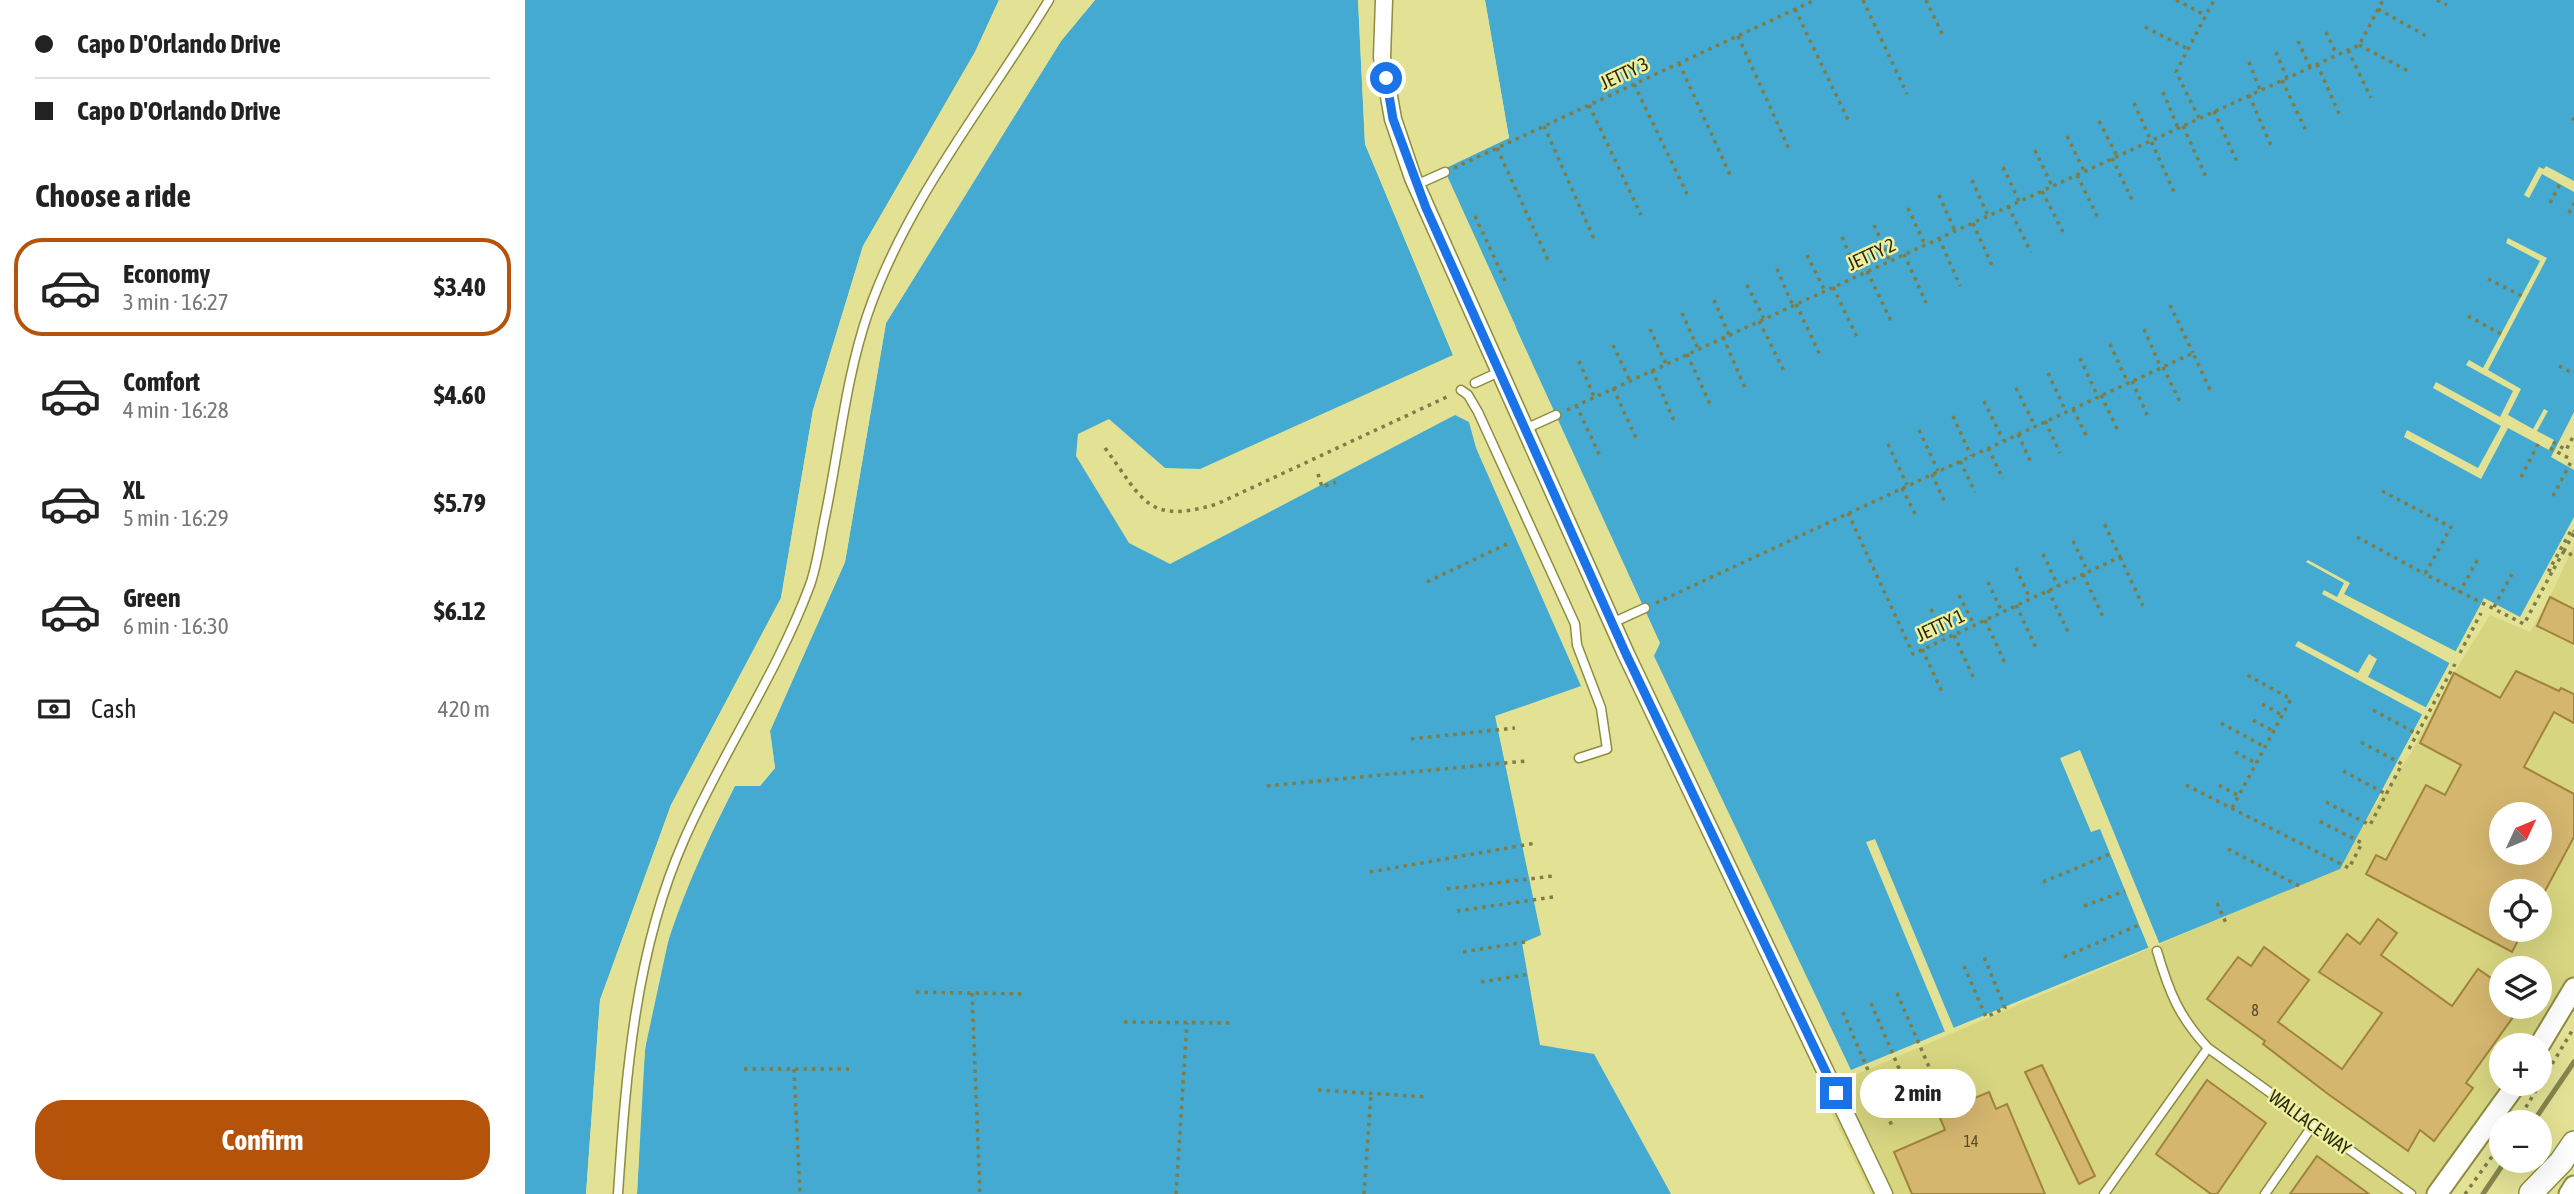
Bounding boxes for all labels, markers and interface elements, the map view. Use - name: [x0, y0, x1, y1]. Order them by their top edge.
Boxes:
- text: Capo D'Orlando Drive: [77, 29, 281, 59]
- street label: JETTY 3: [1596, 52, 1652, 94]
- route start: [1370, 62, 1402, 94]
- text: Capo D'Orlando Drive: [77, 96, 281, 126]
- text: Choose a ride: [35, 177, 191, 214]
- street label: JETTY 2: [1843, 233, 1899, 275]
- icon: car: [39, 256, 102, 319]
- text: Economy: [123, 259, 210, 289]
- text: $3.40: [434, 272, 486, 302]
- text: 3 min · 16:27: [123, 289, 229, 315]
- icon: car: [39, 364, 102, 427]
- text: Comfort: [123, 367, 200, 397]
- text: $4.60: [434, 380, 486, 410]
- text: 4 min · 16:28: [123, 397, 229, 423]
- icon: car: [39, 472, 102, 535]
- text: XL: [123, 475, 145, 505]
- text: $5.79: [434, 488, 486, 518]
- text: 5 min · 16:29: [123, 505, 229, 531]
- icon: car: [39, 580, 102, 643]
- text: Green: [123, 583, 181, 613]
- text: $6.12: [434, 596, 486, 626]
- street label: JETTY 1: [1912, 604, 1968, 646]
- text: 6 min · 16:30: [123, 613, 229, 639]
- icon: cash: [35, 690, 73, 728]
- text: Cash: [91, 694, 137, 724]
- text: 420 m: [438, 696, 490, 722]
- north arrow: [2489, 802, 2551, 864]
- map controls: [2489, 802, 2552, 1173]
- button: locate: [2489, 879, 2552, 942]
- button: layers: [2489, 956, 2552, 1019]
- house number: 8: [2251, 1001, 2259, 1019]
- button: +: [2489, 1033, 2552, 1096]
- callout: 2 min: [1861, 1068, 1976, 1118]
- route end: [1820, 1077, 1852, 1109]
- text: 2 min: [1895, 1080, 1941, 1106]
- street label: WALLACE WAY: [2265, 1085, 2356, 1159]
- button: Confirm: [35, 1100, 490, 1180]
- button: −: [2489, 1110, 2552, 1173]
- house number: 14: [1963, 1132, 1979, 1150]

